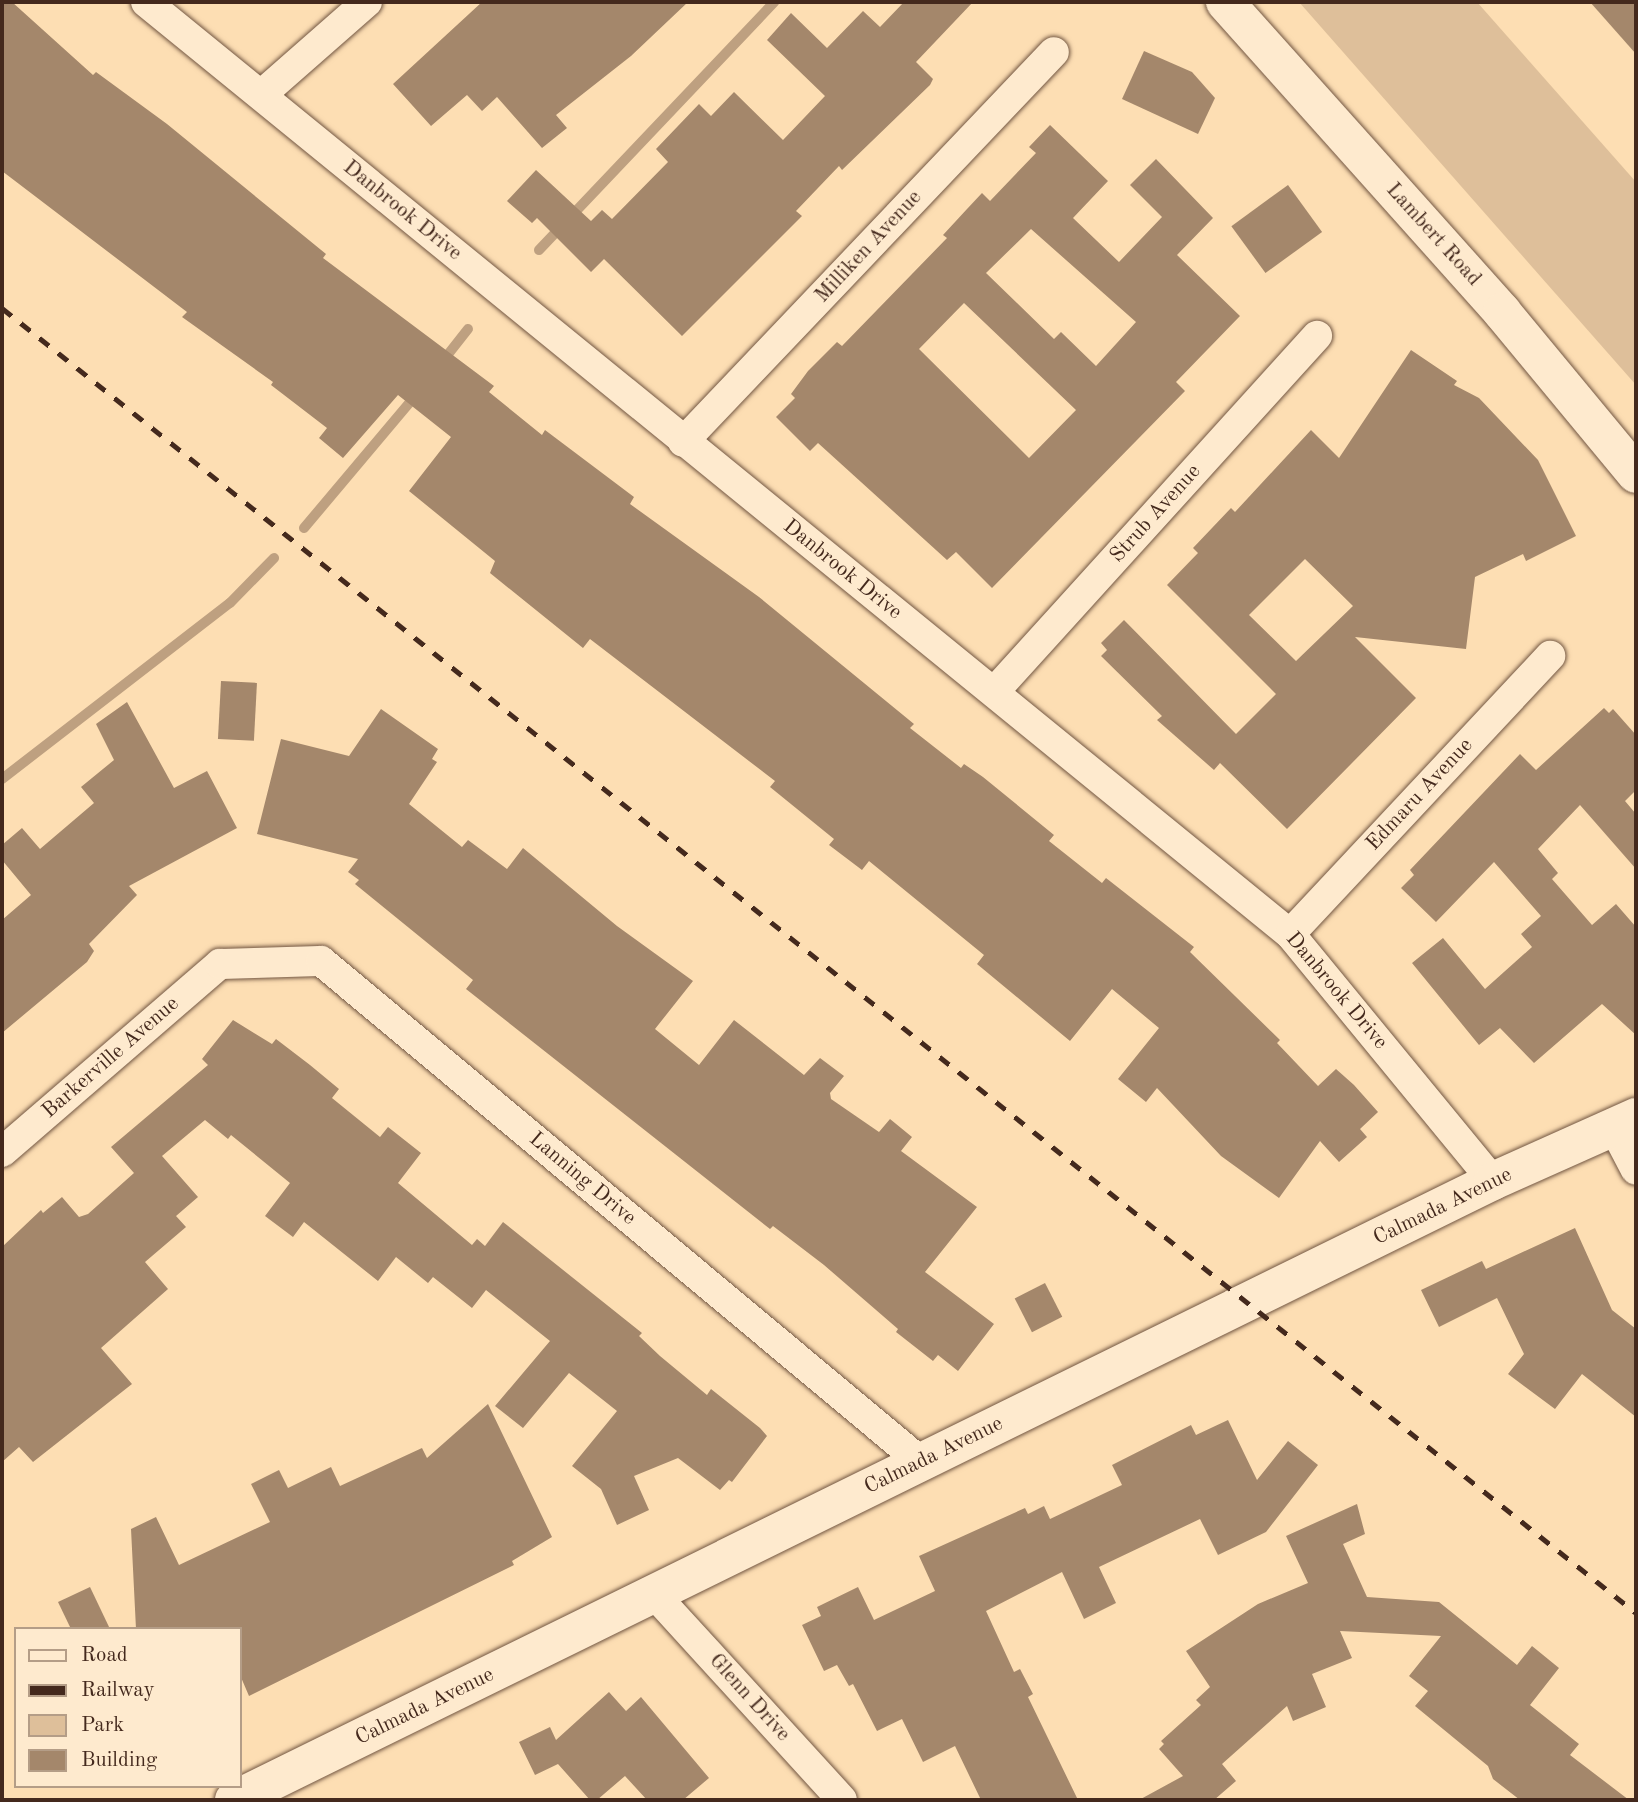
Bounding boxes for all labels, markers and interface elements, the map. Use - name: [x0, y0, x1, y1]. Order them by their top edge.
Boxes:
- street label: Danbrook Drive: [338, 155, 466, 267]
- street label: Lambert Road: [1380, 178, 1486, 292]
- street label: Milliken Avenue: [810, 185, 928, 309]
- street label: Strub Avenue: [1105, 460, 1207, 568]
- street label: Danbrook Drive: [778, 514, 906, 626]
- street label: Edmaru Avenue: [1361, 733, 1479, 857]
- street label: Danbrook Drive: [1280, 927, 1392, 1055]
- street label: Barkerville Avenue: [37, 992, 185, 1124]
- street label: Lanning Drive: [523, 1127, 641, 1231]
- street label: Calmada Avenue: [1370, 1163, 1516, 1251]
- street label: Calmada Avenue: [861, 1412, 1007, 1500]
- legend: [14, 1627, 242, 1788]
- text: Road: [81, 1645, 128, 1666]
- street label: Glenn Drive: [703, 1649, 795, 1747]
- street label: Calmada Avenue: [352, 1663, 498, 1751]
- text: Railway: [81, 1680, 155, 1701]
- text: Park: [81, 1715, 124, 1736]
- text: Building: [81, 1750, 157, 1771]

